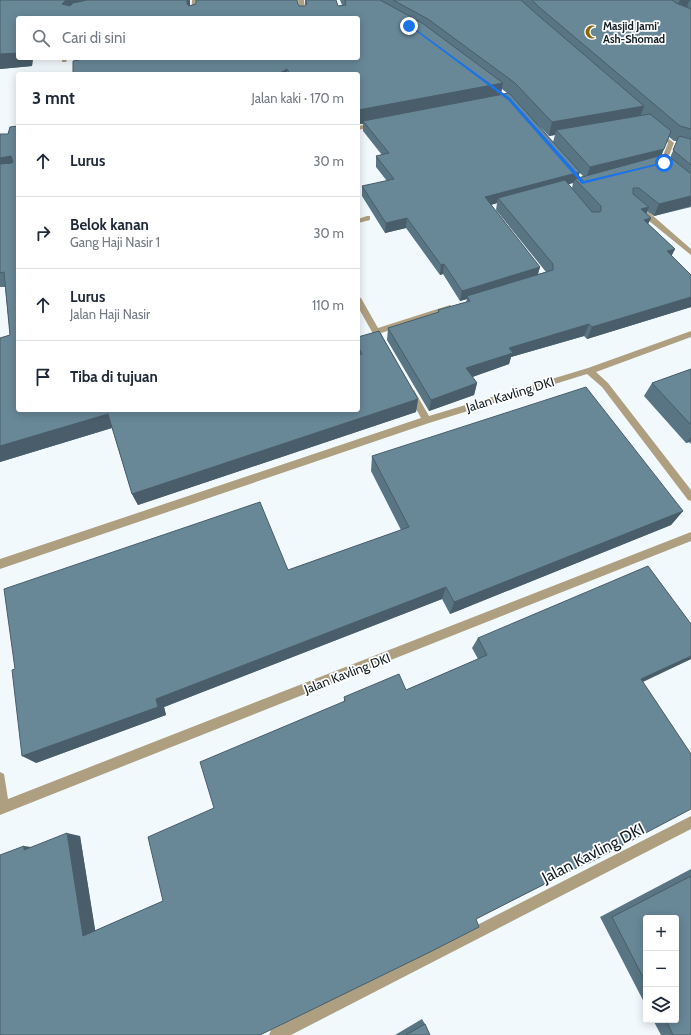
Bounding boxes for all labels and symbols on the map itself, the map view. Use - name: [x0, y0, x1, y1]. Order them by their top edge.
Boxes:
- route end: [400, 17, 418, 35]
- place label: Masjid Jami' Ash-Shomad: [603, 19, 665, 46]
- mosque icon: Masjid Jami' Ash-Shomad: [584, 24, 600, 40]
- route start: [655, 154, 673, 172]
- street label: Jalan Kavling DKI: [463, 373, 556, 415]
- street label: Jalan Kavling DKI: [301, 649, 392, 697]
- street label: Jalan Kavling DKI: [538, 819, 647, 887]

